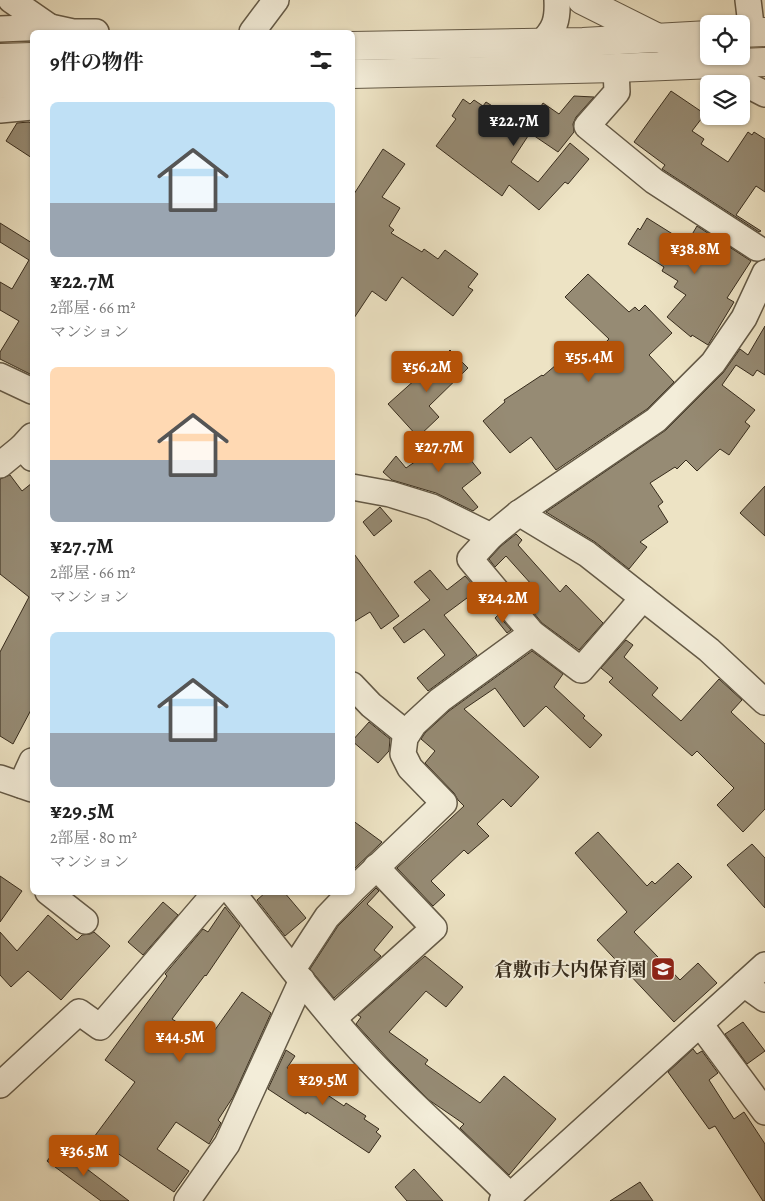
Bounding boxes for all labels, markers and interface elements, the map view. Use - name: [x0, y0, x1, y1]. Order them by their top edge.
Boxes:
- map controls: [700, 15, 750, 125]
- button: locate: [700, 15, 750, 65]
- icon: filters: [307, 46, 335, 74]
- text: 9件の物件: [50, 48, 144, 76]
- button: layers: [700, 75, 750, 125]
- pin: ¥22.7M: [473, 104, 555, 147]
- text: ¥22.7M: [489, 110, 539, 132]
- icon: home: [148, 135, 238, 225]
- pin: ¥38.8M: [654, 232, 736, 275]
- text: ¥38.8M: [670, 238, 720, 260]
- text: ¥22.7M: [50, 267, 115, 295]
- text: 2部屋 · 66 m²: [50, 297, 136, 319]
- text: マンション: [50, 321, 129, 343]
- pin: ¥55.4M: [548, 340, 630, 383]
- text: ¥55.4M: [565, 346, 613, 368]
- pin: ¥56.2M: [386, 350, 468, 393]
- text: ¥56.2M: [402, 356, 452, 378]
- icon: home: [148, 400, 238, 490]
- pin: ¥27.7M: [398, 430, 480, 473]
- text: ¥27.7M: [415, 436, 463, 458]
- text: ¥27.7M: [50, 532, 114, 560]
- text: 2部屋 · 66 m²: [50, 562, 136, 584]
- pin: ¥24.2M: [462, 582, 544, 624]
- text: マンション: [50, 586, 129, 608]
- text: ¥24.2M: [478, 587, 528, 609]
- icon: home: [148, 665, 238, 755]
- text: ¥29.5M: [50, 797, 114, 825]
- text: 2部屋 · 80 m²: [50, 827, 137, 849]
- text: マンション: [50, 851, 129, 873]
- school or university icon: 倉敷市大内保育園: [650, 956, 676, 982]
- place label: 倉敷市大内保育園: [494, 957, 646, 983]
- pin: ¥44.5M: [139, 1020, 221, 1063]
- text: ¥44.5M: [156, 1026, 204, 1048]
- pin: ¥29.5M: [282, 1064, 364, 1106]
- text: ¥29.5M: [298, 1069, 348, 1091]
- pin: ¥36.5M: [43, 1134, 125, 1177]
- text: ¥36.5M: [60, 1140, 108, 1162]

